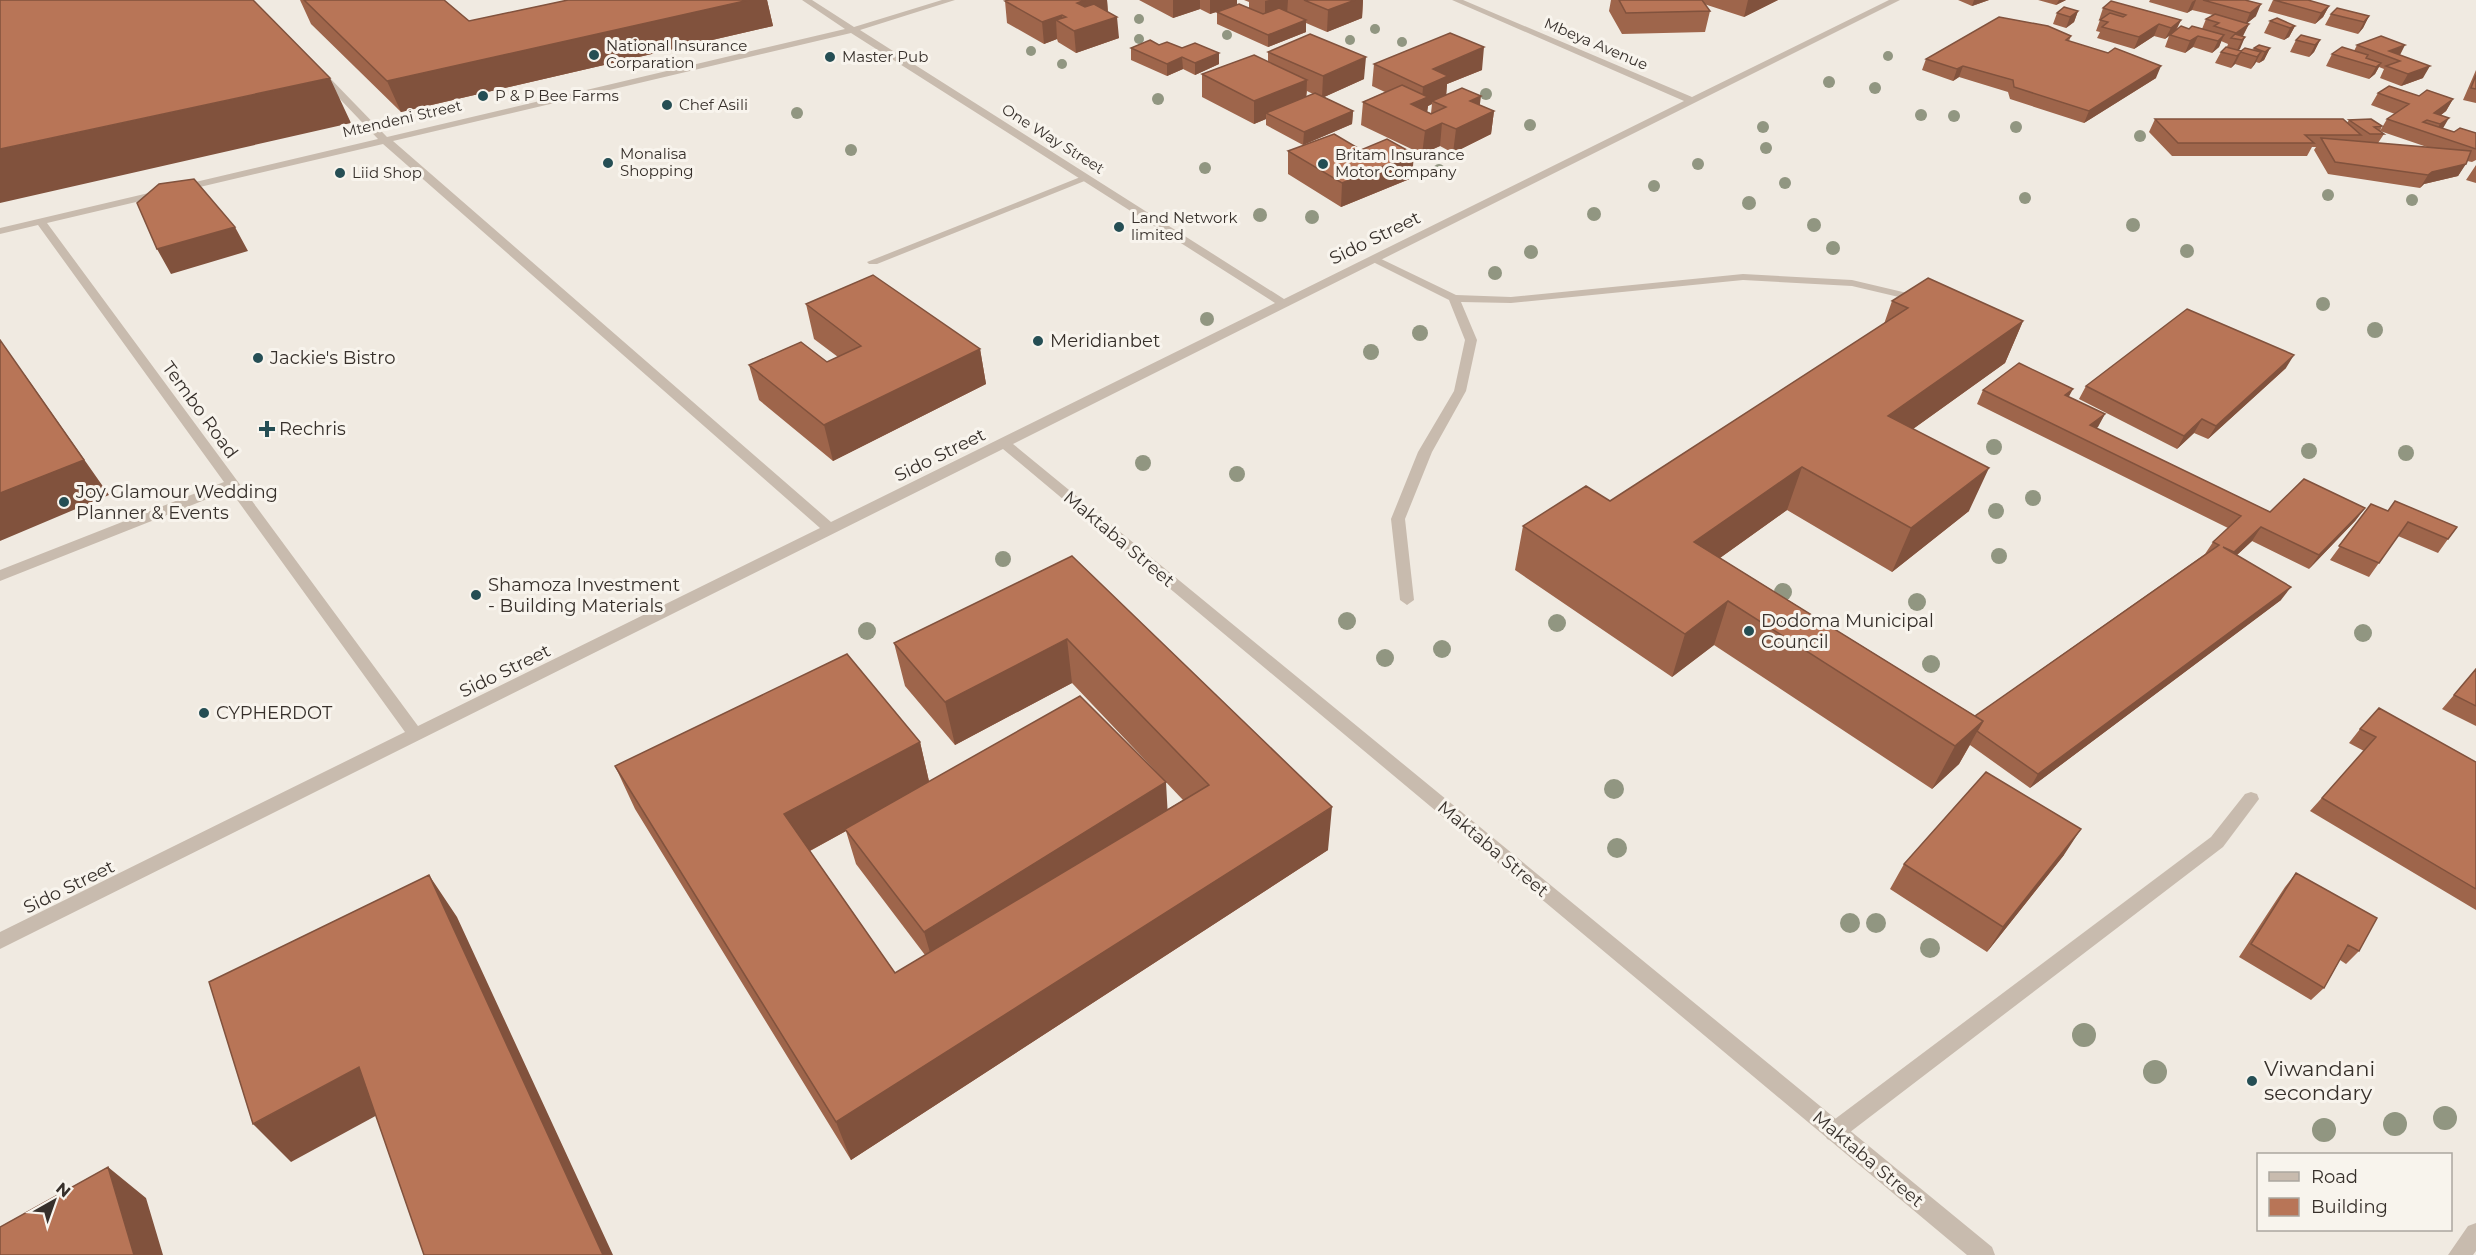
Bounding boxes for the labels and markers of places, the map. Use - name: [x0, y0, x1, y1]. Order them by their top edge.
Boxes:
- place label: National Insurance Corparation: [606, 36, 747, 72]
- place label: Master Pub: [842, 47, 928, 66]
- marker: National Insurance Corparation: [587, 48, 601, 62]
- marker: Master Pub: [823, 50, 837, 64]
- place label: P & P Bee Farms: [495, 86, 619, 105]
- marker: P & P Bee Farms: [476, 89, 490, 103]
- place label: Chef Asili: [679, 95, 748, 114]
- marker: Chef Asili: [660, 98, 674, 112]
- place label: Monalisa Shopping: [620, 144, 694, 180]
- place label: Britam Insurance Motor Company: [1335, 145, 1464, 181]
- marker: Monalisa Shopping: [601, 156, 615, 170]
- marker: Britam Insurance Motor Company: [1316, 157, 1330, 171]
- place label: Liid Shop: [352, 163, 422, 182]
- marker: Liid Shop: [333, 166, 347, 180]
- place label: Land Network limited: [1131, 208, 1237, 244]
- marker: Land Network limited: [1112, 220, 1126, 234]
- place label: Meridianbet: [1050, 330, 1160, 352]
- marker: Meridianbet: [1031, 334, 1045, 348]
- place label: Jackie's Bistro: [269, 347, 396, 369]
- marker: Jackie's Bistro: [251, 351, 265, 365]
- place label: Rechris: [279, 418, 346, 440]
- marker: Rechris: [260, 422, 274, 436]
- place label: Joy Glamour Wedding Planner & Events: [75, 481, 278, 524]
- marker: Joy Glamour Wedding Planner & Events: [57, 495, 71, 509]
- place label: Shamoza Investment - Building Materials: [488, 574, 680, 617]
- marker: Shamoza Investment - Building Materials: [469, 588, 483, 602]
- place label: Dodoma Municipal Council: [1761, 610, 1934, 653]
- marker: Dodoma Municipal Council: [1742, 624, 1756, 638]
- place label: CYPHERDOT: [216, 702, 333, 724]
- marker: CYPHERDOT: [197, 706, 211, 720]
- place label: Viwandani secondary: [2264, 1056, 2375, 1105]
- marker: Viwandani secondary: [2245, 1074, 2259, 1088]

